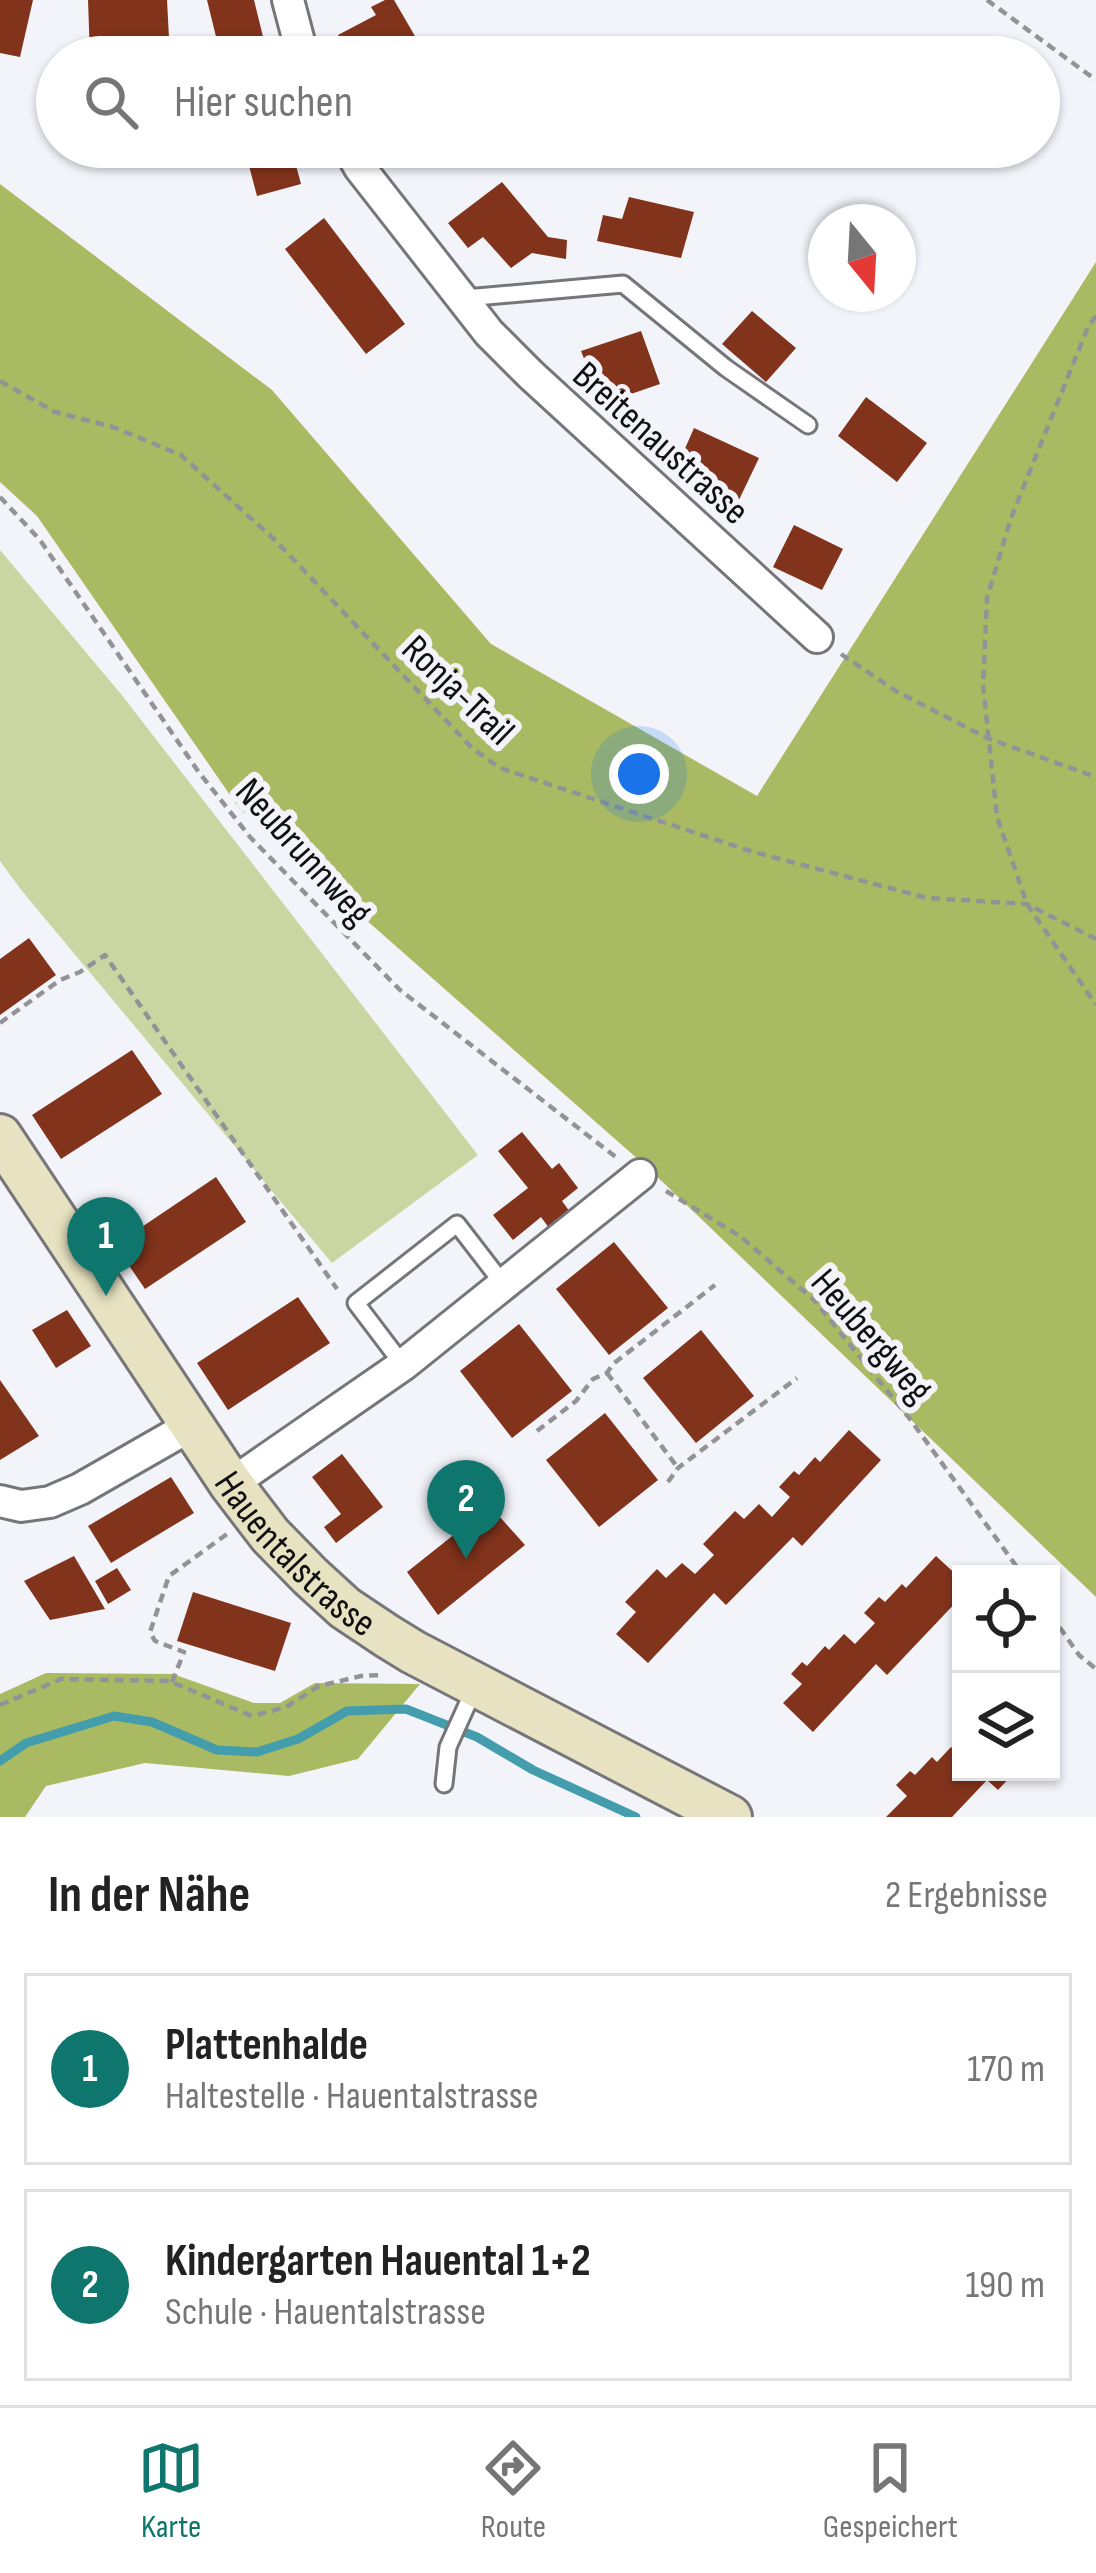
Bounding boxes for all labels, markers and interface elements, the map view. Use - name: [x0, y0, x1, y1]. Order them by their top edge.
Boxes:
- search box: [36, 36, 1060, 168]
- icon: search: [78, 69, 144, 135]
- text: Hier suchen: [174, 75, 353, 130]
- north arrow: [808, 204, 916, 312]
- street label: Breitenaustrasse: [563, 353, 758, 535]
- street label: Ronja-Trail: [391, 626, 523, 756]
- your location: [609, 744, 669, 804]
- street label: Neubrunnweg: [225, 769, 381, 936]
- pin: 1: [67, 1197, 145, 1296]
- street label: Heubergweg: [800, 1260, 942, 1413]
- pin: 2: [427, 1460, 505, 1559]
- street label: Hauentalstrasse: [203, 1463, 384, 1648]
- map controls: [952, 1565, 1060, 1781]
- button: locate: [952, 1565, 1060, 1673]
- button: layers: [952, 1673, 1060, 1781]
- text: In der Nähe: [48, 1865, 250, 1926]
- text: 2 Ergebnisse: [885, 1872, 1048, 1919]
- text: Plattenhalde: [165, 2018, 368, 2073]
- text: 1: [82, 2046, 98, 2093]
- text: 170 m: [967, 2046, 1045, 2093]
- text: Haltestelle · Hauentalstrasse: [165, 2073, 538, 2120]
- text: Kindergarten Hauental 1+2: [165, 2234, 591, 2289]
- text: 2: [81, 2262, 99, 2309]
- text: 190 m: [965, 2262, 1045, 2309]
- text: Schule · Hauentalstrasse: [165, 2289, 486, 2336]
- tab: Karte: [138, 2435, 204, 2547]
- tab: Route: [480, 2435, 546, 2547]
- tab: Gespeichert: [823, 2435, 958, 2547]

